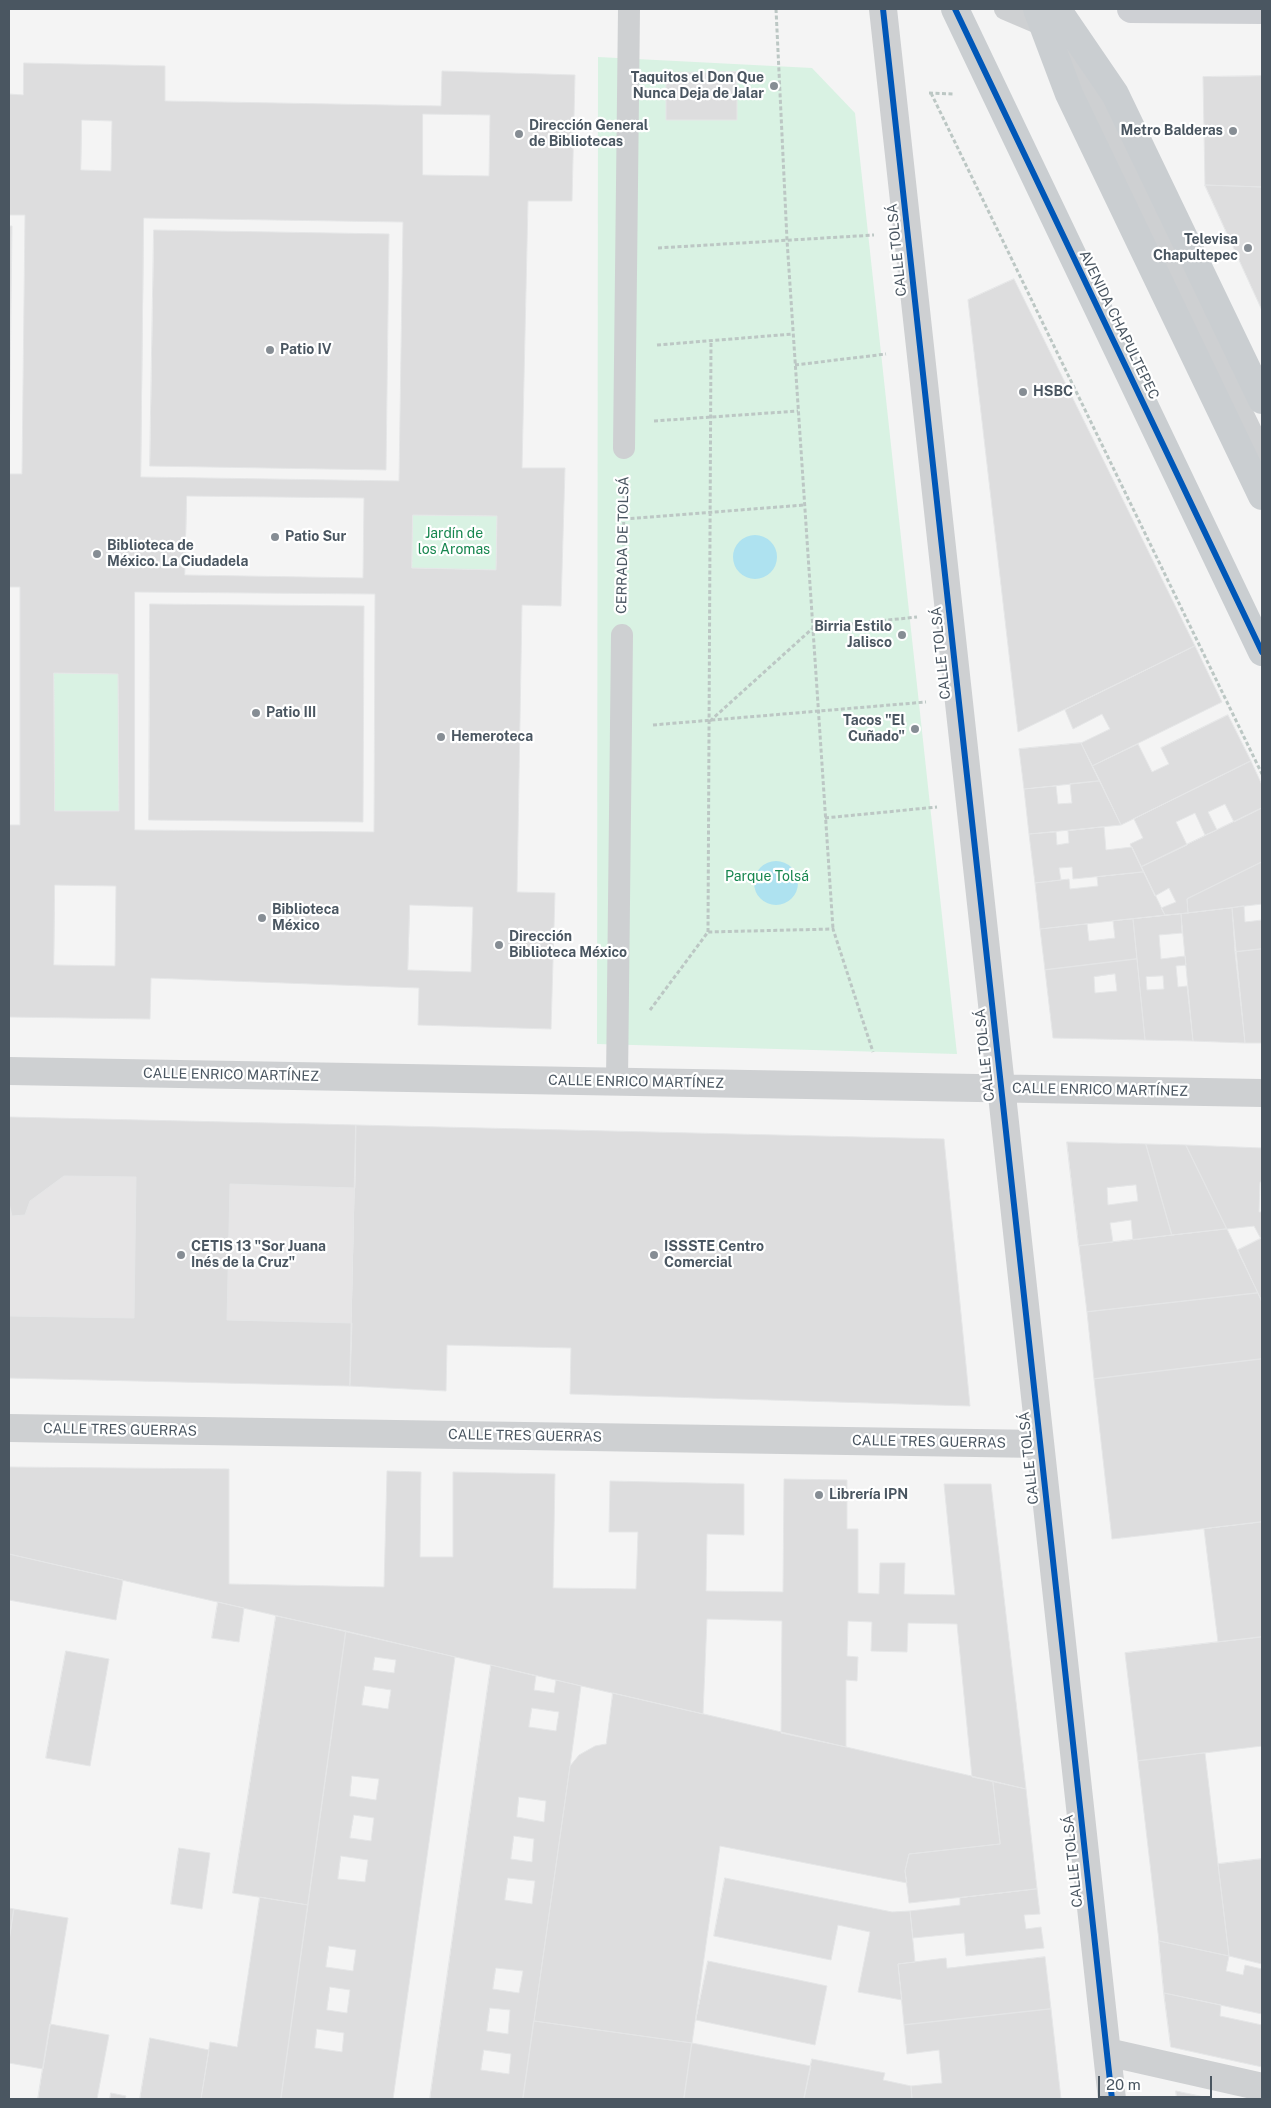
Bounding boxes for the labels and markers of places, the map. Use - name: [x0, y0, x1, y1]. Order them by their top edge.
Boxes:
- place label: Taquitos el Don Que Nunca Deja de Jalar: [631, 70, 764, 102]
- marker: Taquitos el Don Que Nunca Deja de Jalar: [768, 80, 780, 92]
- place label: Dirección General de Bibliotecas: [529, 118, 648, 150]
- place label: Metro Balderas: [1121, 123, 1223, 139]
- marker: Metro Balderas: [1227, 125, 1239, 137]
- marker: Dirección General de Bibliotecas: [513, 128, 525, 140]
- place label: Televisa Chapultepec: [1153, 232, 1238, 264]
- marker: Televisa Chapultepec: [1242, 242, 1254, 254]
- place label: Patio IV: [280, 342, 332, 358]
- marker: Patio IV: [264, 344, 276, 356]
- place label: HSBC: [1033, 384, 1073, 400]
- marker: HSBC: [1017, 386, 1029, 398]
- place label: Patio Sur: [285, 529, 346, 545]
- marker: Patio Sur: [269, 531, 281, 543]
- place label: Biblioteca de México. La Ciudadela: [107, 538, 248, 570]
- marker: Biblioteca de México. La Ciudadela: [91, 548, 103, 560]
- place label: Birria Estilo Jalisco: [814, 619, 892, 652]
- marker: Birria Estilo Jalisco: [896, 629, 908, 641]
- place label: Patio III: [266, 705, 316, 721]
- marker: Patio III: [250, 707, 262, 719]
- place label: Tacos "El Cuñado": [843, 713, 905, 746]
- marker: Tacos "El Cuñado": [909, 723, 921, 735]
- place label: Hemeroteca: [451, 729, 533, 745]
- marker: Hemeroteca: [435, 731, 447, 743]
- place label: Biblioteca México: [272, 902, 339, 934]
- marker: Biblioteca México: [256, 912, 268, 924]
- place label: Dirección Biblioteca México: [509, 929, 627, 962]
- marker: Dirección Biblioteca México: [493, 939, 505, 951]
- place label: CETIS 13 "Sor Juana Inés de la Cruz": [191, 1239, 326, 1272]
- place label: ISSSTE Centro Comercial: [664, 1239, 764, 1272]
- marker: CETIS 13 "Sor Juana Inés de la Cruz": [175, 1249, 187, 1261]
- marker: ISSSTE Centro Comercial: [648, 1249, 660, 1261]
- place label: Librería IPN: [829, 1487, 908, 1503]
- marker: Librería IPN: [813, 1489, 825, 1501]

